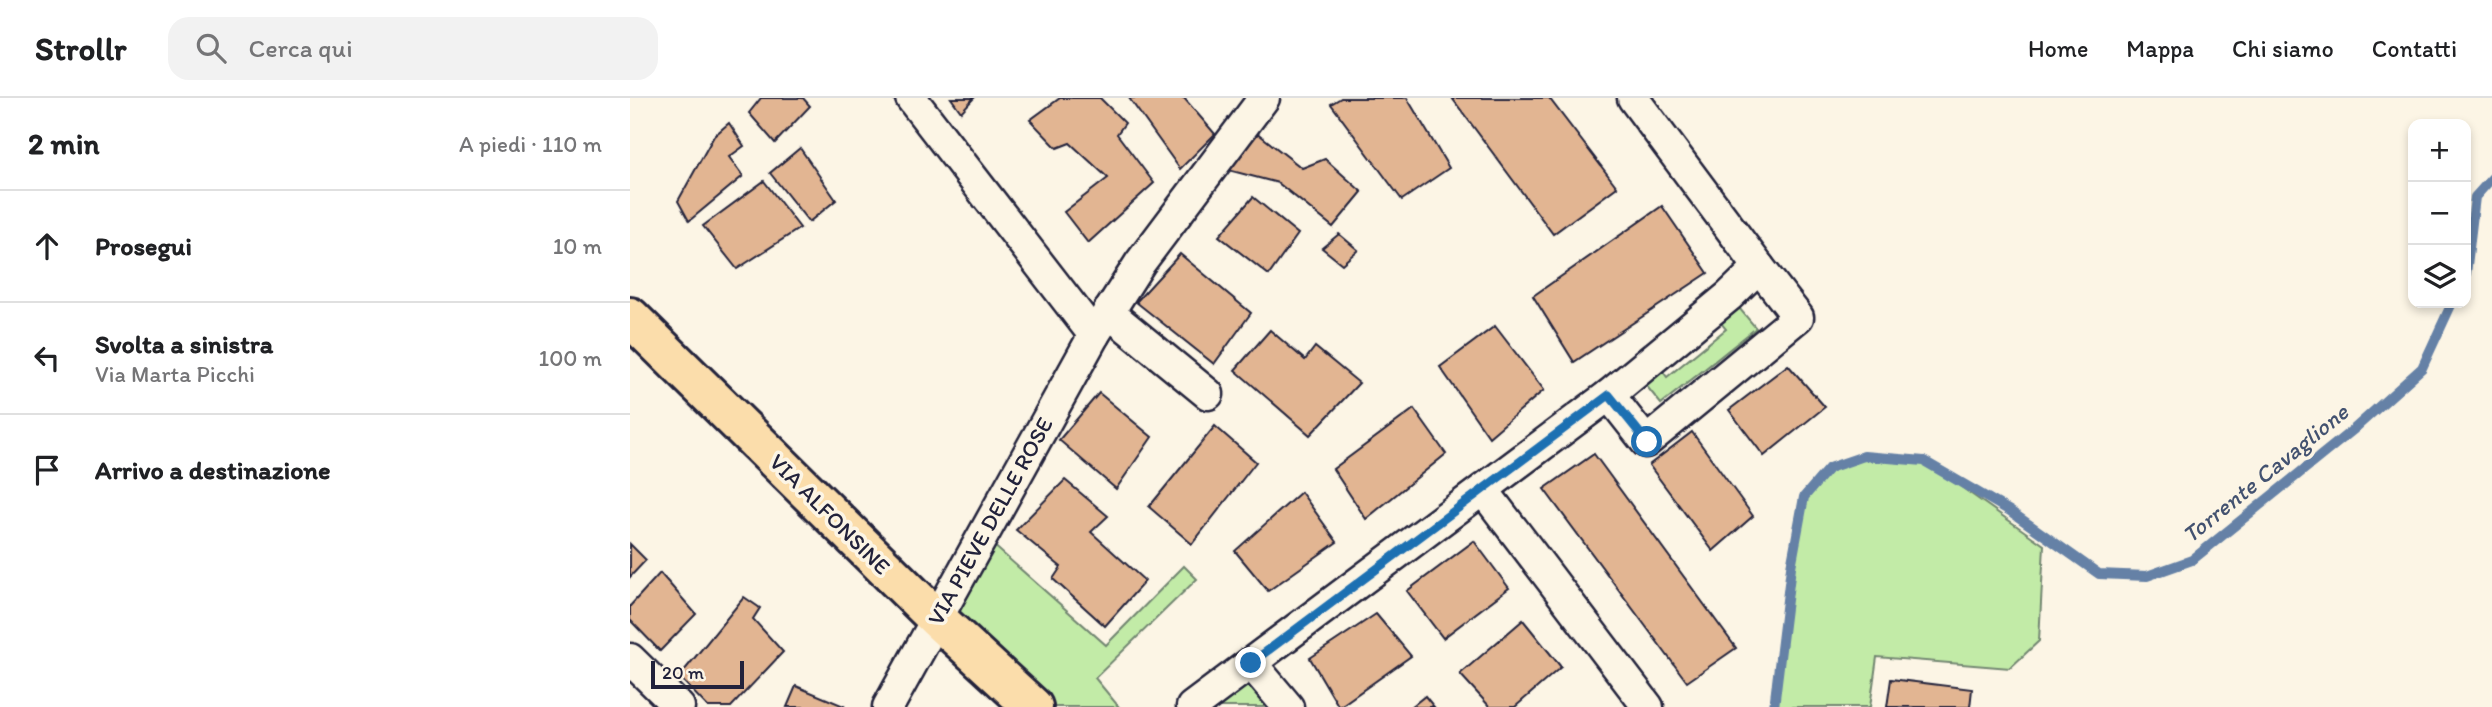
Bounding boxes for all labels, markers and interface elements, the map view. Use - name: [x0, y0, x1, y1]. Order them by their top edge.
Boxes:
- search box: [168, 17, 658, 80]
- text: Strollr: [35, 29, 126, 68]
- icon: search: [192, 29, 230, 67]
- text: Cerca qui: [248, 32, 353, 64]
- text: Home: [2028, 34, 2088, 63]
- text: Mappa: [2126, 34, 2194, 63]
- text: Chi siamo: [2232, 34, 2334, 63]
- text: Contatti: [2372, 34, 2457, 63]
- map controls: [2408, 119, 2471, 308]
- button: +: [2408, 119, 2471, 182]
- text: 2 min: [28, 125, 99, 162]
- text: A piedi · 110 m: [459, 130, 602, 158]
- button: −: [2408, 182, 2471, 245]
- icon: ahead: [28, 227, 66, 265]
- text: Prosegui: [95, 230, 192, 262]
- text: 10 m: [553, 232, 602, 260]
- button: layers: [2408, 245, 2471, 308]
- text: Svolta a sinistra: [95, 328, 273, 360]
- icon: left: [28, 339, 66, 377]
- text: 100 m: [538, 344, 602, 372]
- text: Via Marta Picchi: [95, 360, 255, 388]
- water label: Torrente Cavaglione: [2176, 396, 2355, 549]
- street label: VIA PIEVE DELLE ROSE: [921, 412, 1059, 630]
- route start: [1631, 426, 1662, 457]
- street label: VIA ALFONSINE: [764, 448, 896, 580]
- icon: arrive: [28, 451, 66, 489]
- text: Arrivo a destinazione: [95, 454, 331, 486]
- route end: [1235, 647, 1266, 678]
- scale bar: [651, 658, 744, 690]
- text: 20 m: [662, 661, 704, 684]

